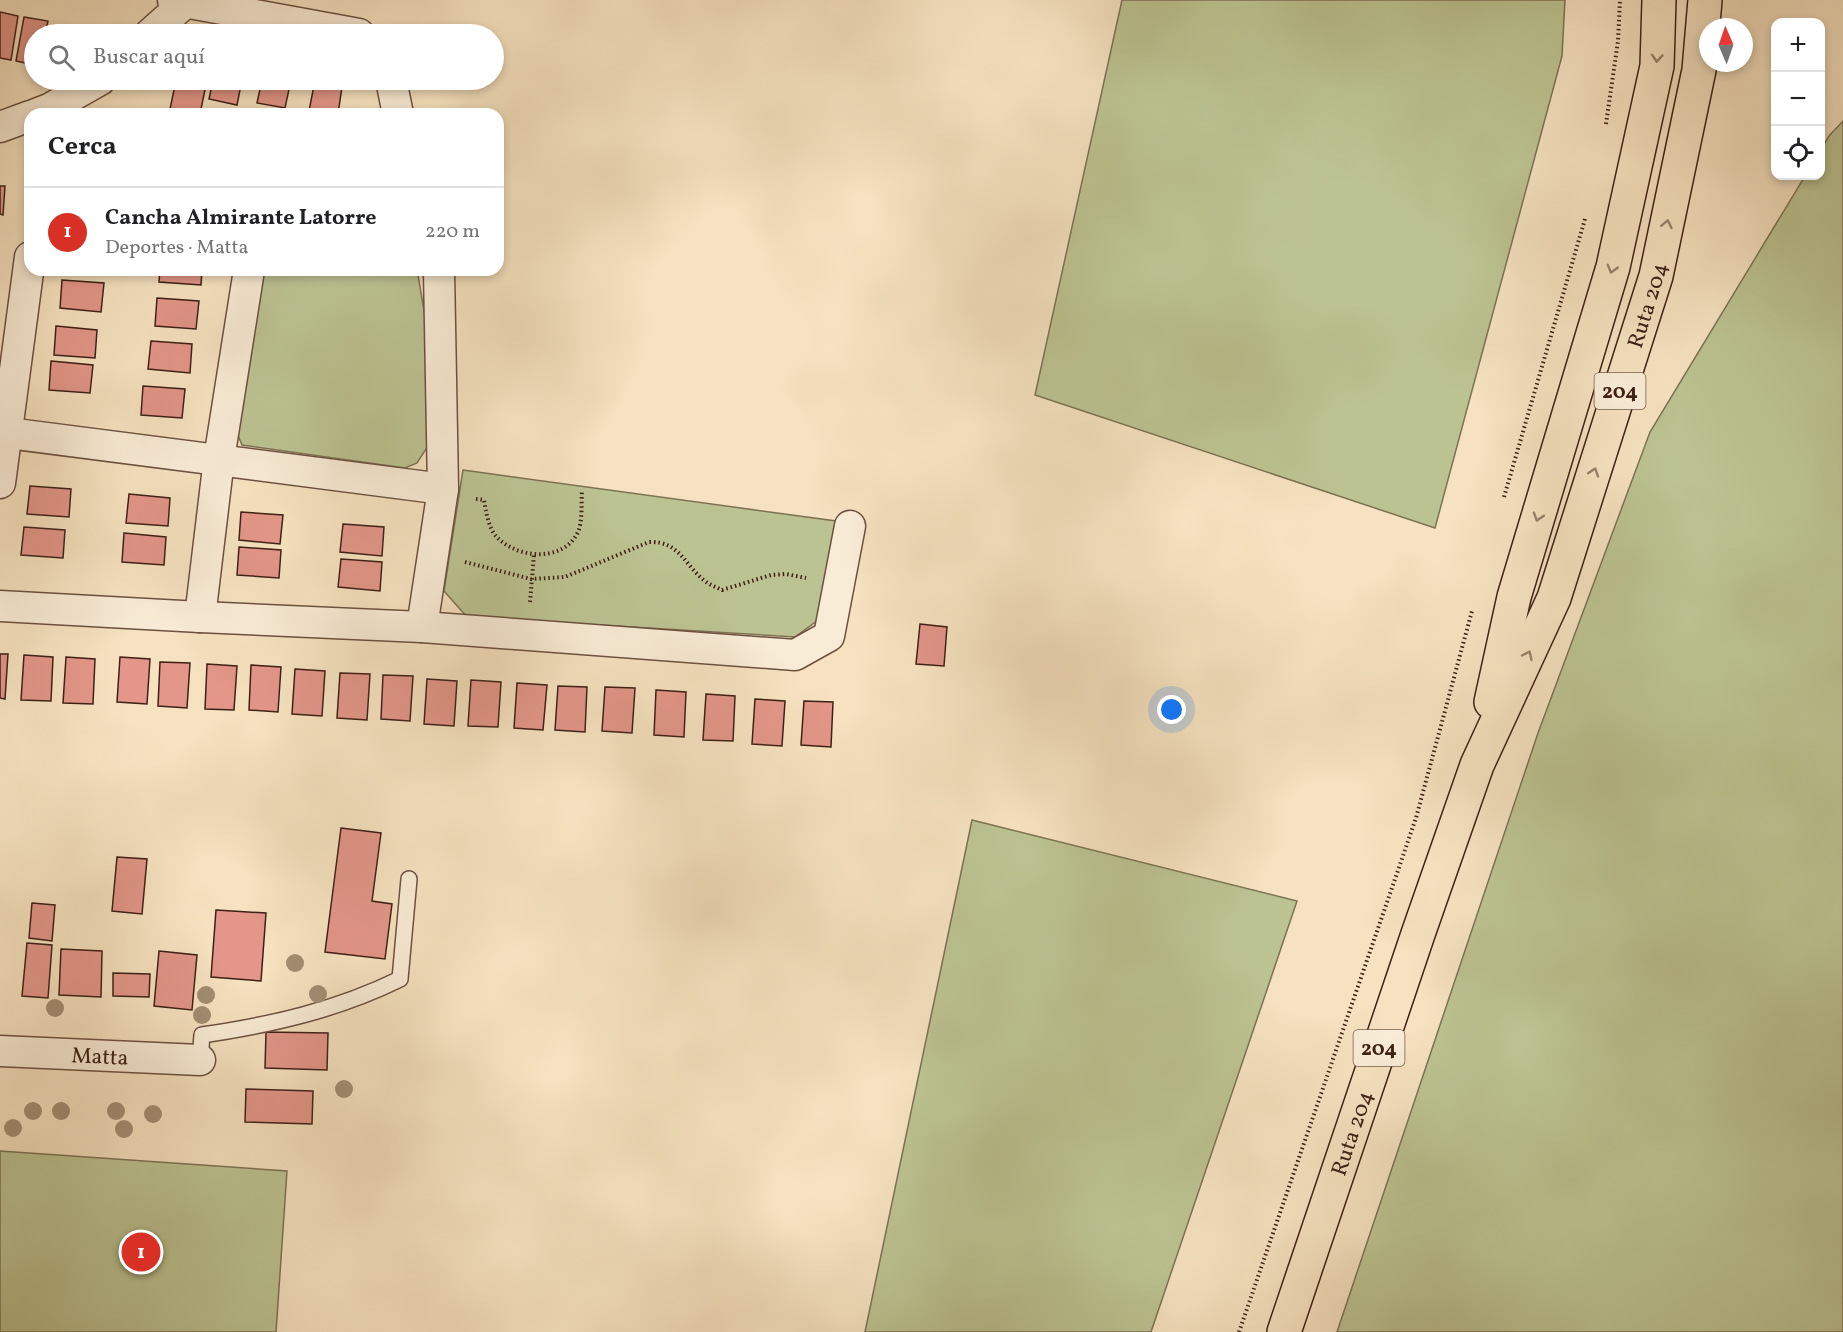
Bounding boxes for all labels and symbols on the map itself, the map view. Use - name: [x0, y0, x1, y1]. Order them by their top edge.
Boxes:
- north arrow: [1699, 18, 1753, 72]
- one-way arrow: [1651, 54, 1664, 63]
- one-way arrow: [1659, 220, 1672, 230]
- street label: Ruta 204: [1621, 260, 1676, 353]
- one-way arrow: [1607, 264, 1619, 274]
- road number: 204: [1594, 373, 1646, 409]
- one-way arrow: [1587, 467, 1599, 478]
- one-way arrow: [1533, 511, 1545, 522]
- one-way arrow: [1521, 650, 1533, 661]
- your location: [1157, 695, 1186, 724]
- road number: 204: [1354, 1030, 1404, 1066]
- street label: Matta: [70, 1041, 129, 1075]
- street label: Ruta 204: [1325, 1087, 1382, 1180]
- pin: 1: [122, 1230, 160, 1274]

